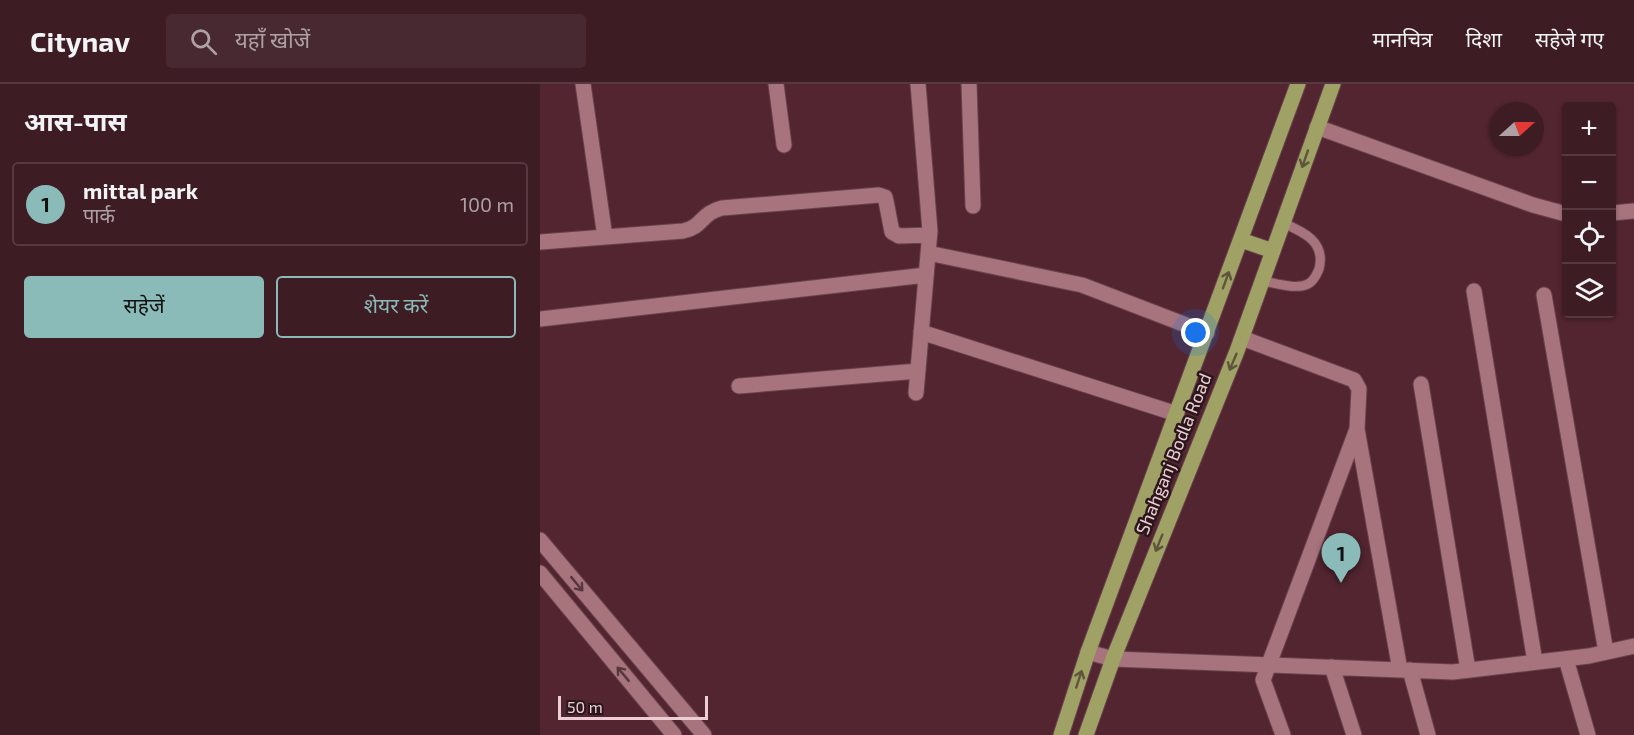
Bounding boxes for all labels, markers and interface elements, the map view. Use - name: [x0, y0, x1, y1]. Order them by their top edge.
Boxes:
- search box: [166, 14, 586, 68]
- text: Citynav: [30, 24, 130, 58]
- icon: search: [187, 25, 220, 58]
- text: यहाँ खोजें: [235, 26, 310, 52]
- text: मानचित्र: [1373, 26, 1433, 51]
- text: दिशा: [1466, 26, 1502, 51]
- text: सहेजे गए: [1535, 26, 1604, 51]
- north arrow: [1490, 102, 1544, 156]
- map controls: [1562, 102, 1616, 318]
- button: +: [1562, 102, 1616, 156]
- text: आस-पास: [24, 105, 127, 136]
- one-way arrow: [1299, 149, 1310, 168]
- button: −: [1562, 156, 1616, 210]
- text: mittal park: [83, 177, 198, 203]
- text: 1: [41, 192, 50, 216]
- text: 100 m: [460, 192, 514, 216]
- text: पार्क: [83, 203, 115, 227]
- button: locate: [1562, 210, 1616, 264]
- button: layers: [1562, 264, 1616, 318]
- one-way arrow: [1222, 271, 1233, 290]
- button: सहेजें: [24, 276, 264, 338]
- button: शेयर करें: [276, 276, 516, 338]
- your location: [1181, 318, 1210, 347]
- one-way arrow: [1227, 352, 1238, 371]
- street label: Shahganj Bodla Road: [1131, 370, 1216, 538]
- one-way arrow: [1153, 533, 1164, 551]
- pin: 1: [1322, 534, 1360, 583]
- one-way arrow: [571, 576, 584, 592]
- one-way arrow: [617, 666, 630, 682]
- one-way arrow: [1074, 670, 1085, 689]
- scale bar: [558, 693, 708, 720]
- text: 50 m: [567, 697, 603, 716]

